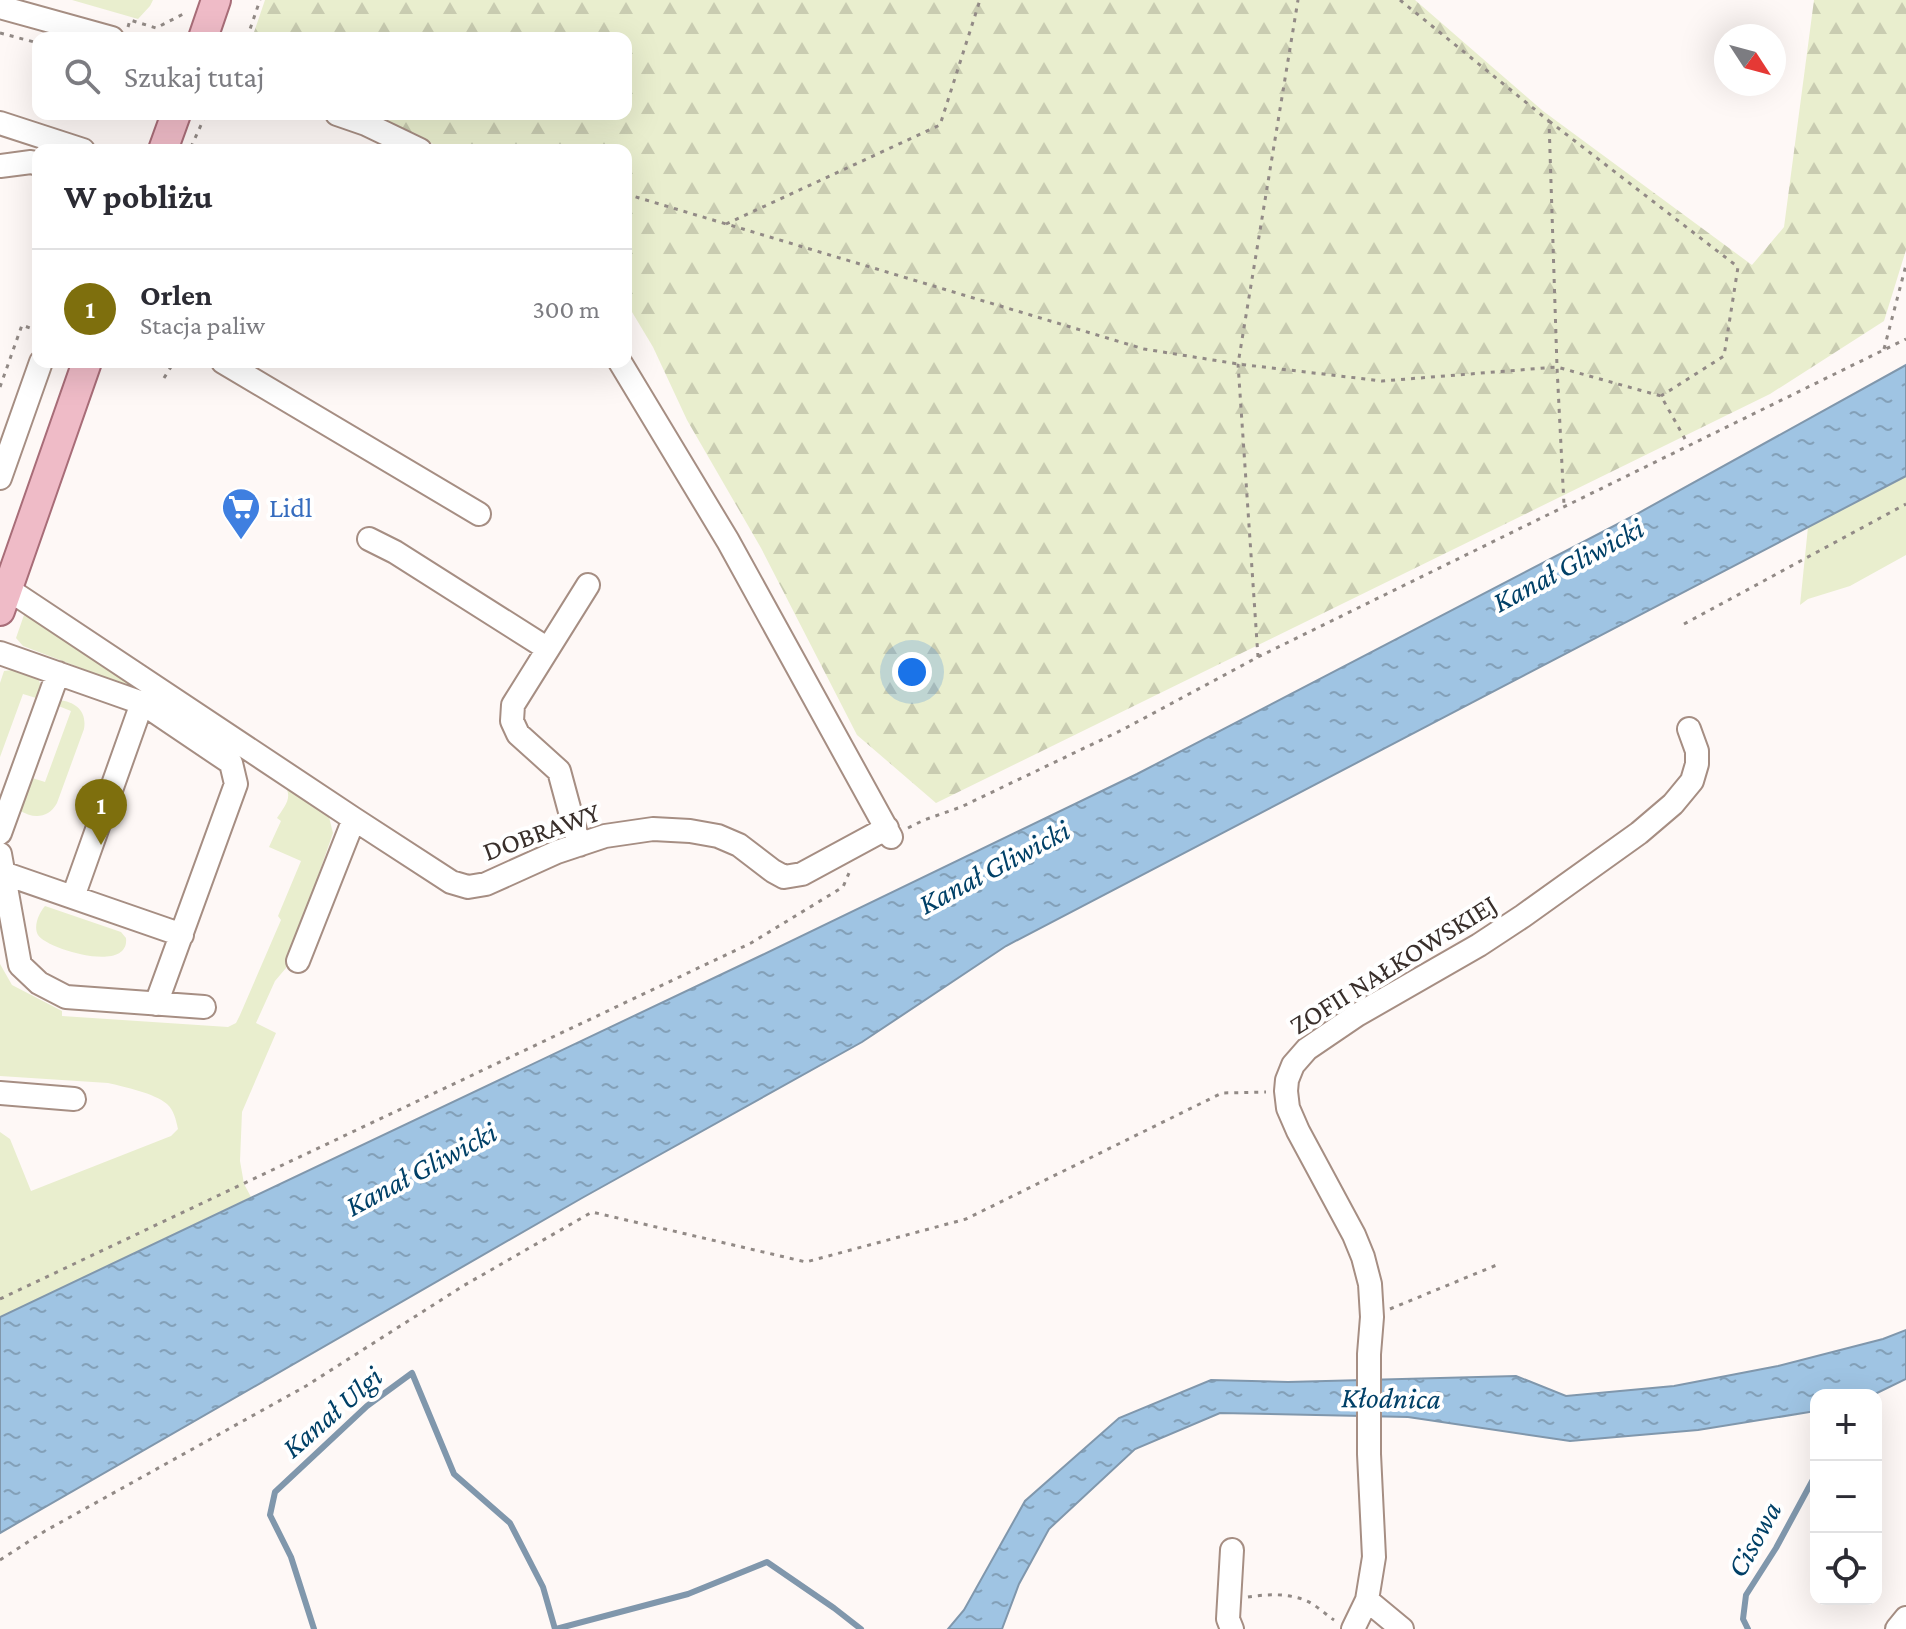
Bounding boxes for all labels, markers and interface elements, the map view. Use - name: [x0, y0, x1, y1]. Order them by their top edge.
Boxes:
- north arrow: [1714, 24, 1786, 96]
- search box: [32, 32, 632, 120]
- icon: search: [60, 54, 104, 98]
- text: Szukaj tutaj: [124, 60, 264, 93]
- text: W pobliżu: [64, 178, 213, 215]
- text: Orlen: [140, 278, 212, 311]
- text: 1: [85, 295, 95, 324]
- text: 300 m: [532, 295, 600, 324]
- text: Stacja paliw: [140, 311, 265, 340]
- supermarket icon: Lidl: [220, 486, 262, 541]
- place label: Lidl: [269, 492, 312, 523]
- water label: Kanał Gliwicki: [1487, 511, 1650, 618]
- your location: [892, 652, 932, 692]
- pin: 1: [75, 779, 127, 845]
- street label: DOBRAWY: [478, 796, 604, 867]
- water label: Kanał Gliwicki: [913, 813, 1076, 920]
- street label: ZOFII NAŁKOWSKIEJ: [1284, 888, 1502, 1041]
- water label: Kanał Gliwicki: [340, 1115, 503, 1222]
- water label: Kanał Ulgi: [275, 1359, 390, 1465]
- water label: Kłodnica: [1341, 1380, 1441, 1415]
- map controls: [1810, 1389, 1882, 1605]
- button: +: [1810, 1389, 1882, 1461]
- button: −: [1810, 1461, 1882, 1533]
- water label: Cisowa: [1719, 1495, 1788, 1582]
- button: locate: [1810, 1533, 1882, 1605]

